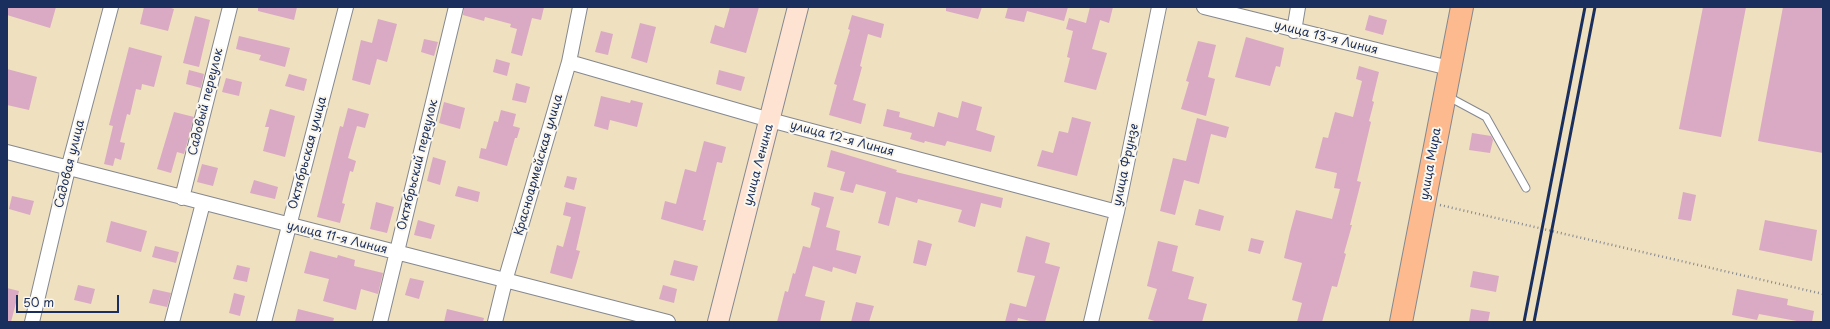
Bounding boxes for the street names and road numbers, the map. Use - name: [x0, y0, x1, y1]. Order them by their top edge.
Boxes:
- street label: улица 13-я Линия: [1273, 18, 1379, 58]
- street label: Садовый переулок: [186, 47, 226, 157]
- street label: Красноармейская улица: [512, 93, 566, 237]
- street label: Октябрьская улица: [286, 95, 330, 211]
- street label: Октябрьский переулок: [395, 98, 441, 232]
- street label: Садовая улица: [52, 118, 88, 210]
- street label: улица 12-я Линия: [789, 118, 895, 160]
- street label: улица Фрунзе: [1110, 122, 1142, 208]
- street label: улица Ленина: [741, 123, 777, 207]
- street label: улица Мира: [1418, 127, 1444, 201]
- street label: улица 11-я Линия: [285, 219, 389, 257]

